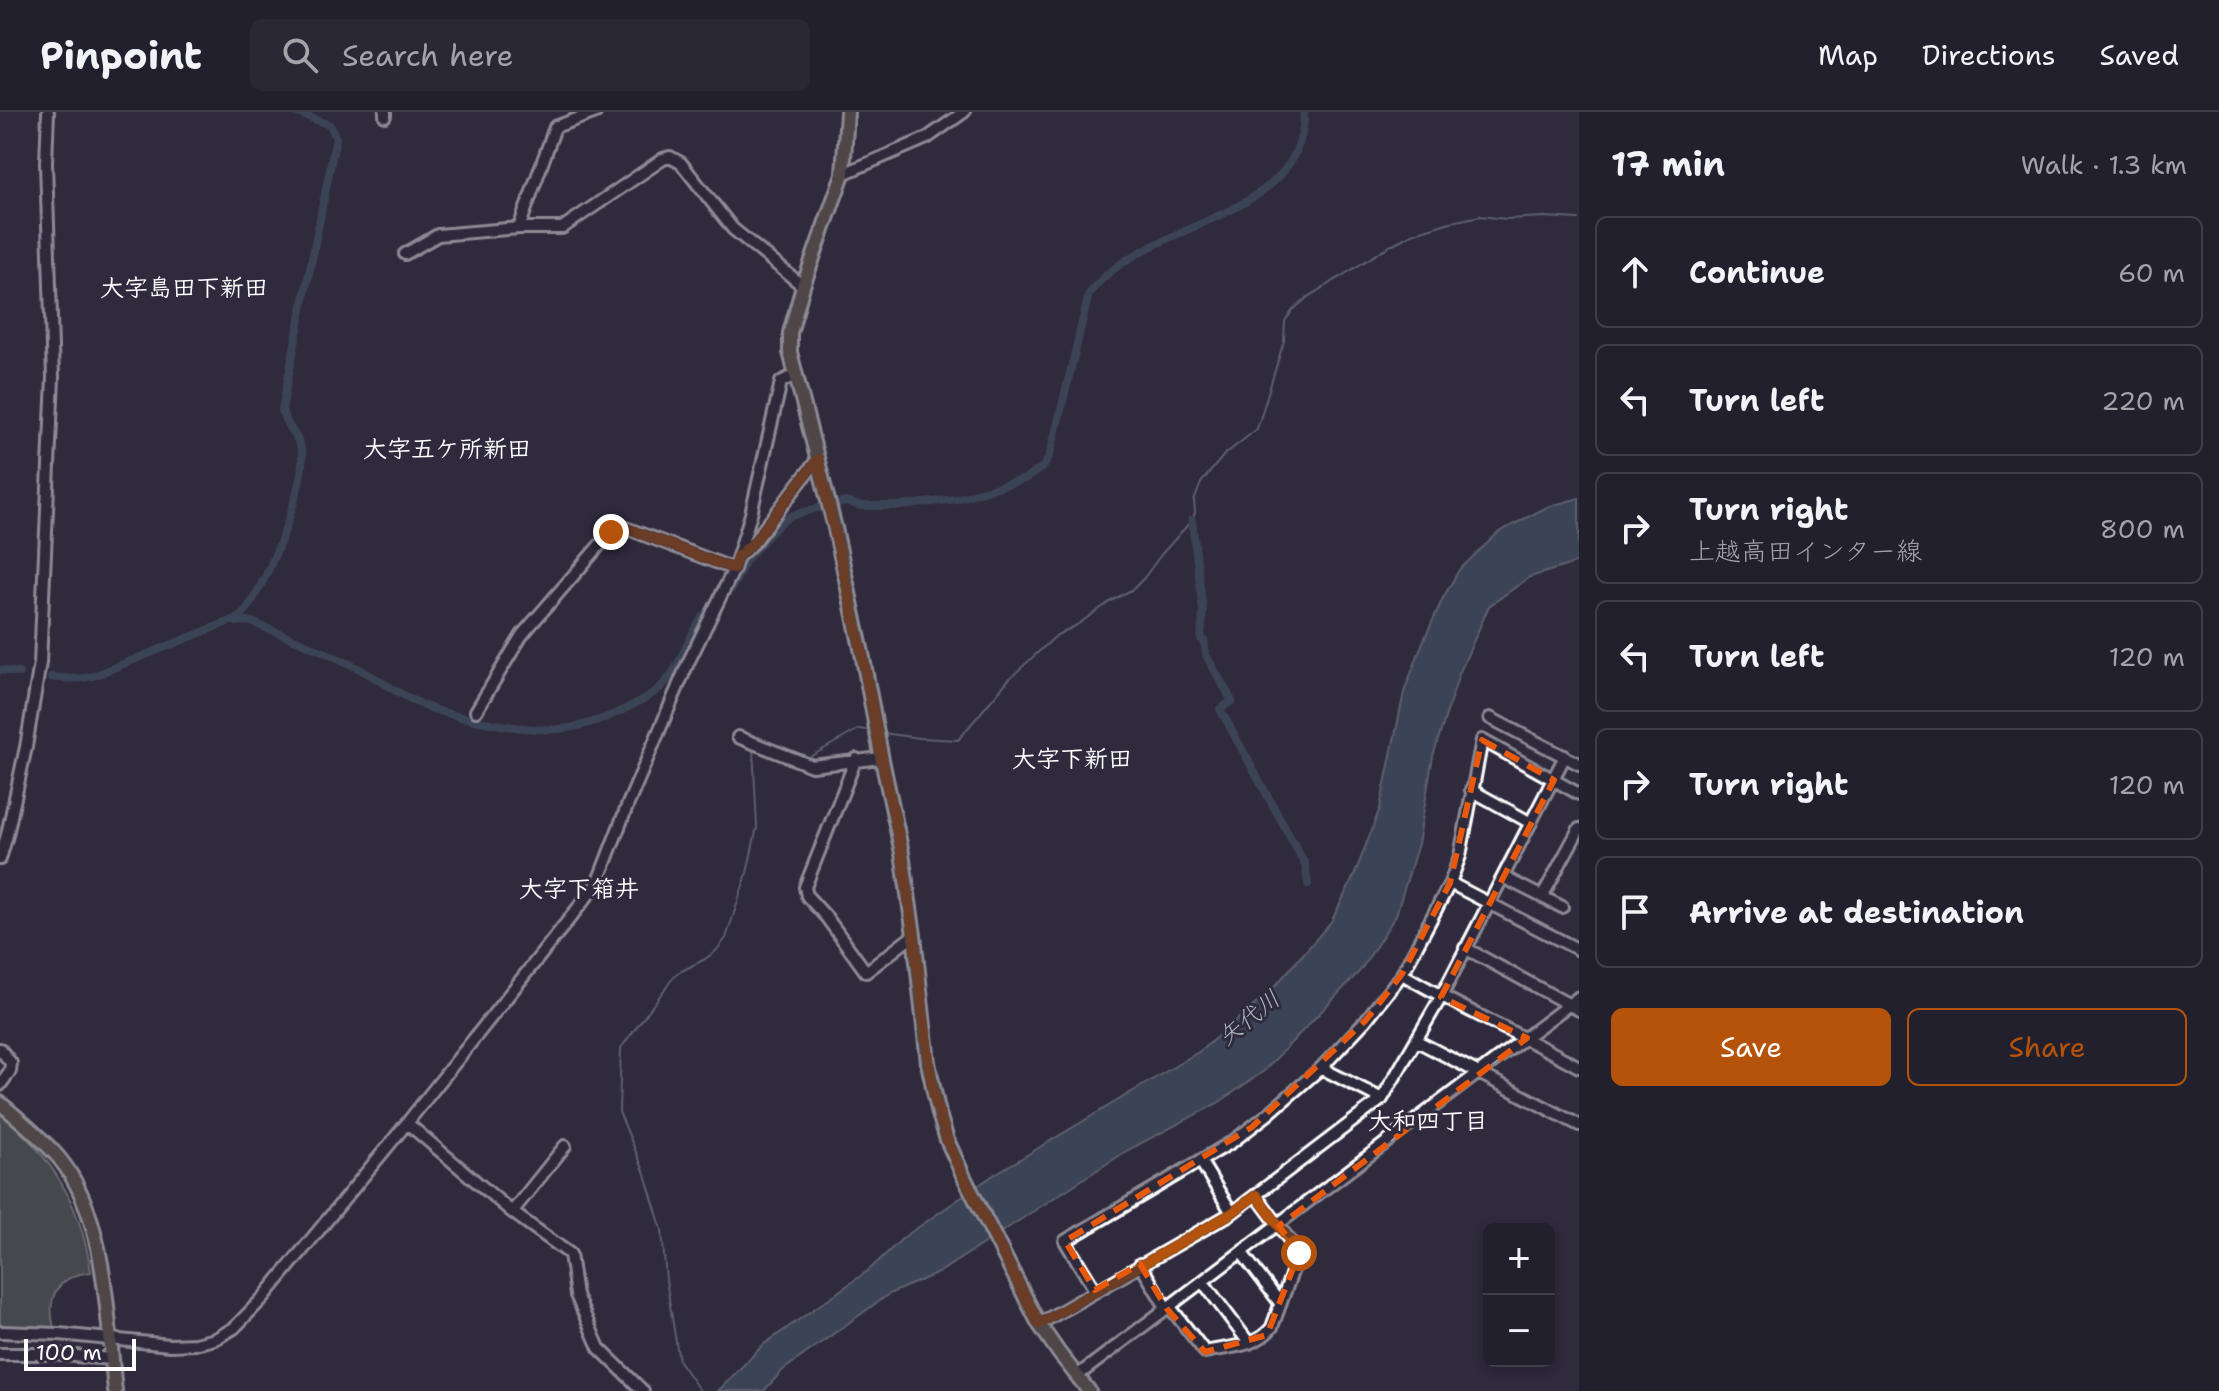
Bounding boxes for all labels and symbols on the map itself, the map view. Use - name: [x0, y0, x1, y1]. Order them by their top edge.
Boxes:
- district label: 大字島田下新田: [100, 272, 268, 304]
- district label: 大字五ケ所新田: [363, 433, 531, 465]
- route end: [593, 514, 629, 550]
- district label: 大字下新田: [1012, 743, 1132, 775]
- district label: 大字下箱井: [519, 873, 639, 905]
- water label: 矢代川: [1211, 983, 1287, 1053]
- district label: 大和四丁目: [1368, 1105, 1488, 1137]
- route start: [1281, 1235, 1317, 1271]
- scale bar: [24, 1335, 136, 1371]

